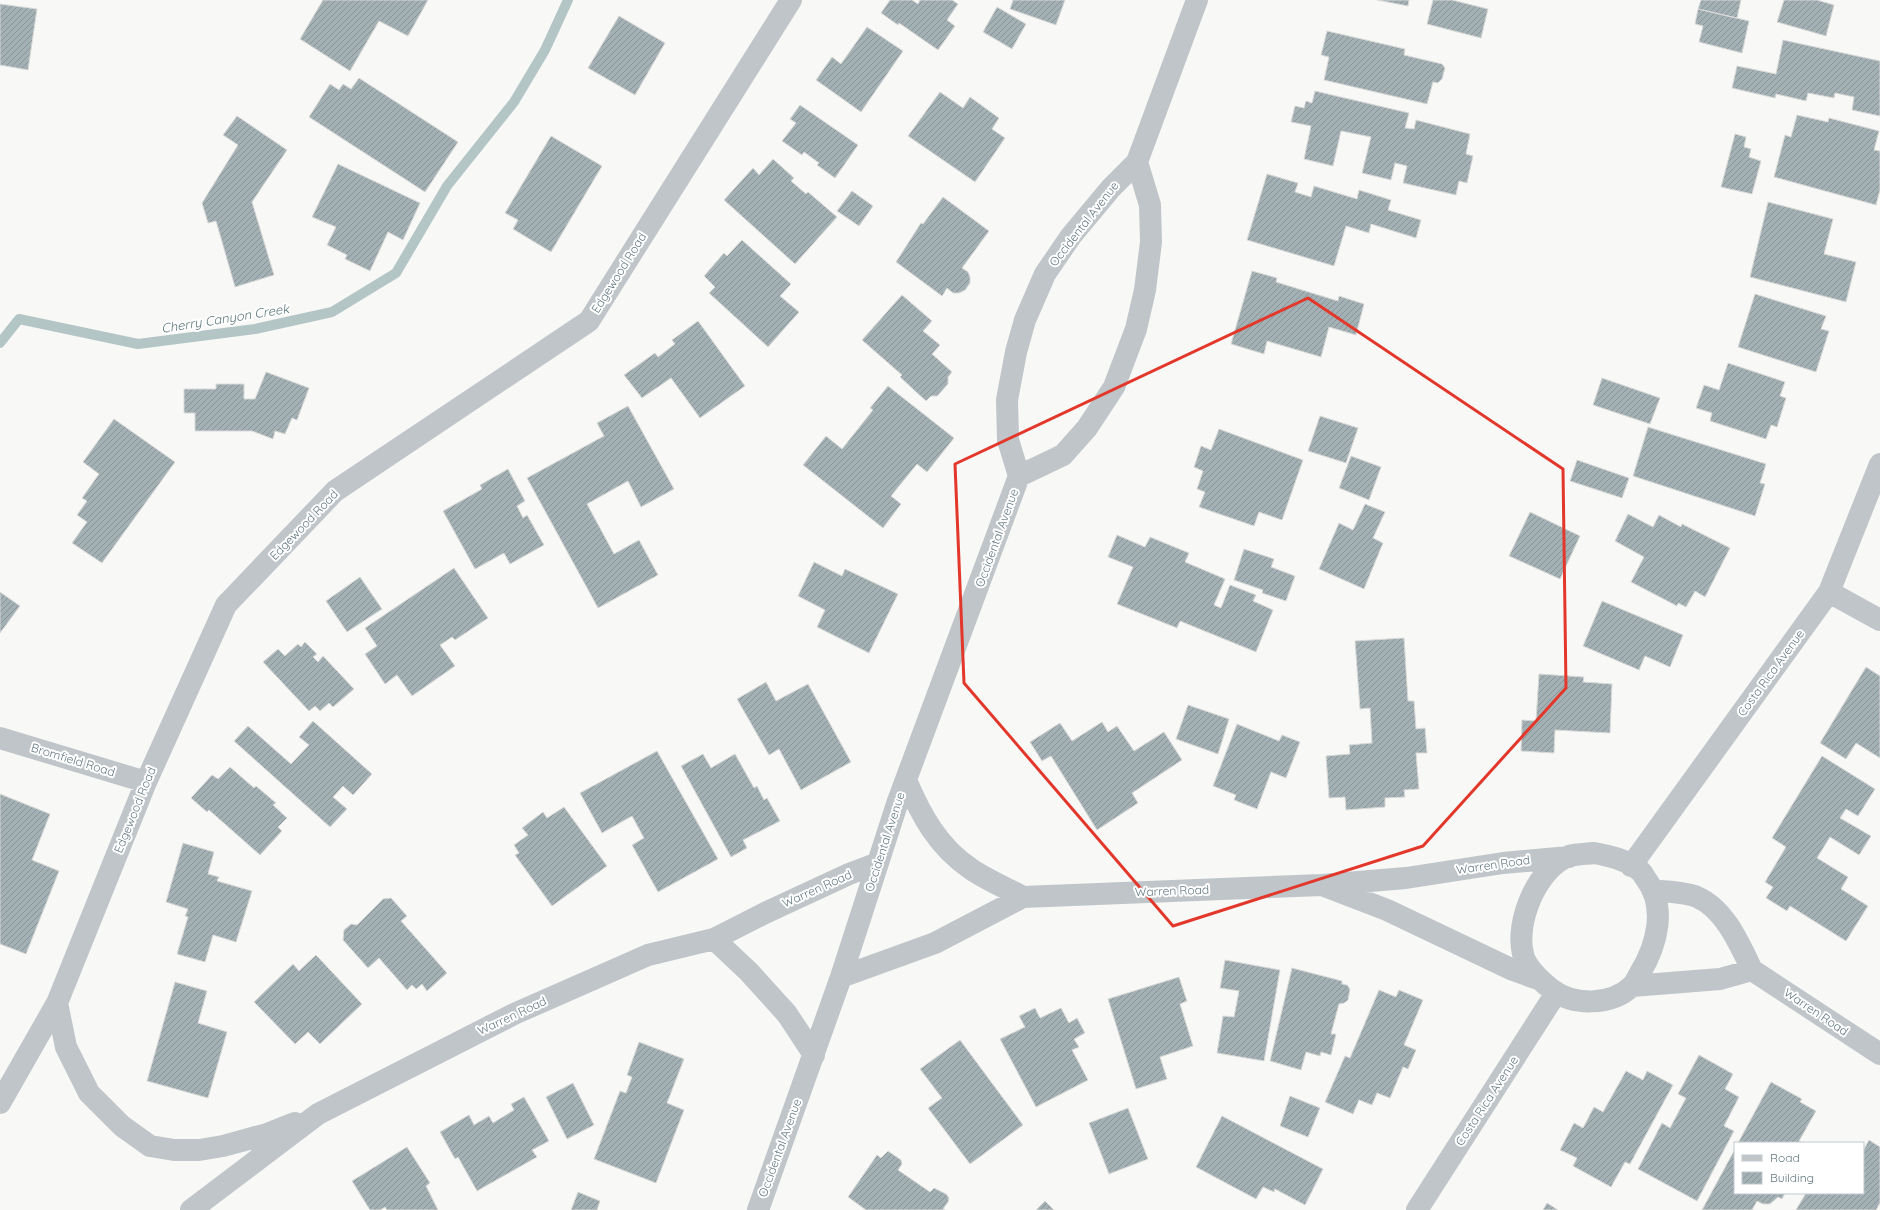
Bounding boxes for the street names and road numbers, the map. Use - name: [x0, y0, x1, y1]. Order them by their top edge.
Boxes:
- street label: Occidental Avenue: [1046, 178, 1122, 269]
- street label: Edgewood Road: [588, 230, 649, 316]
- street label: Edgewood Road: [266, 486, 341, 563]
- street label: Occidental Avenue: [972, 486, 1021, 589]
- street label: Costa Rica Avenue: [1734, 626, 1807, 719]
- street label: Bromfield Road: [29, 740, 117, 779]
- street label: Edgewood Road: [110, 764, 159, 855]
- street label: Occidental Avenue: [861, 790, 908, 893]
- street label: Warren Road: [1455, 852, 1531, 877]
- street label: Warren Road: [780, 867, 854, 911]
- street label: Warren Road: [1134, 882, 1209, 899]
- street label: Warren Road: [1781, 985, 1851, 1039]
- street label: Warren Road: [475, 993, 549, 1038]
- street label: Costa Rica Avenue: [1452, 1053, 1521, 1148]
- street label: Occidental Avenue: [755, 1096, 804, 1199]

